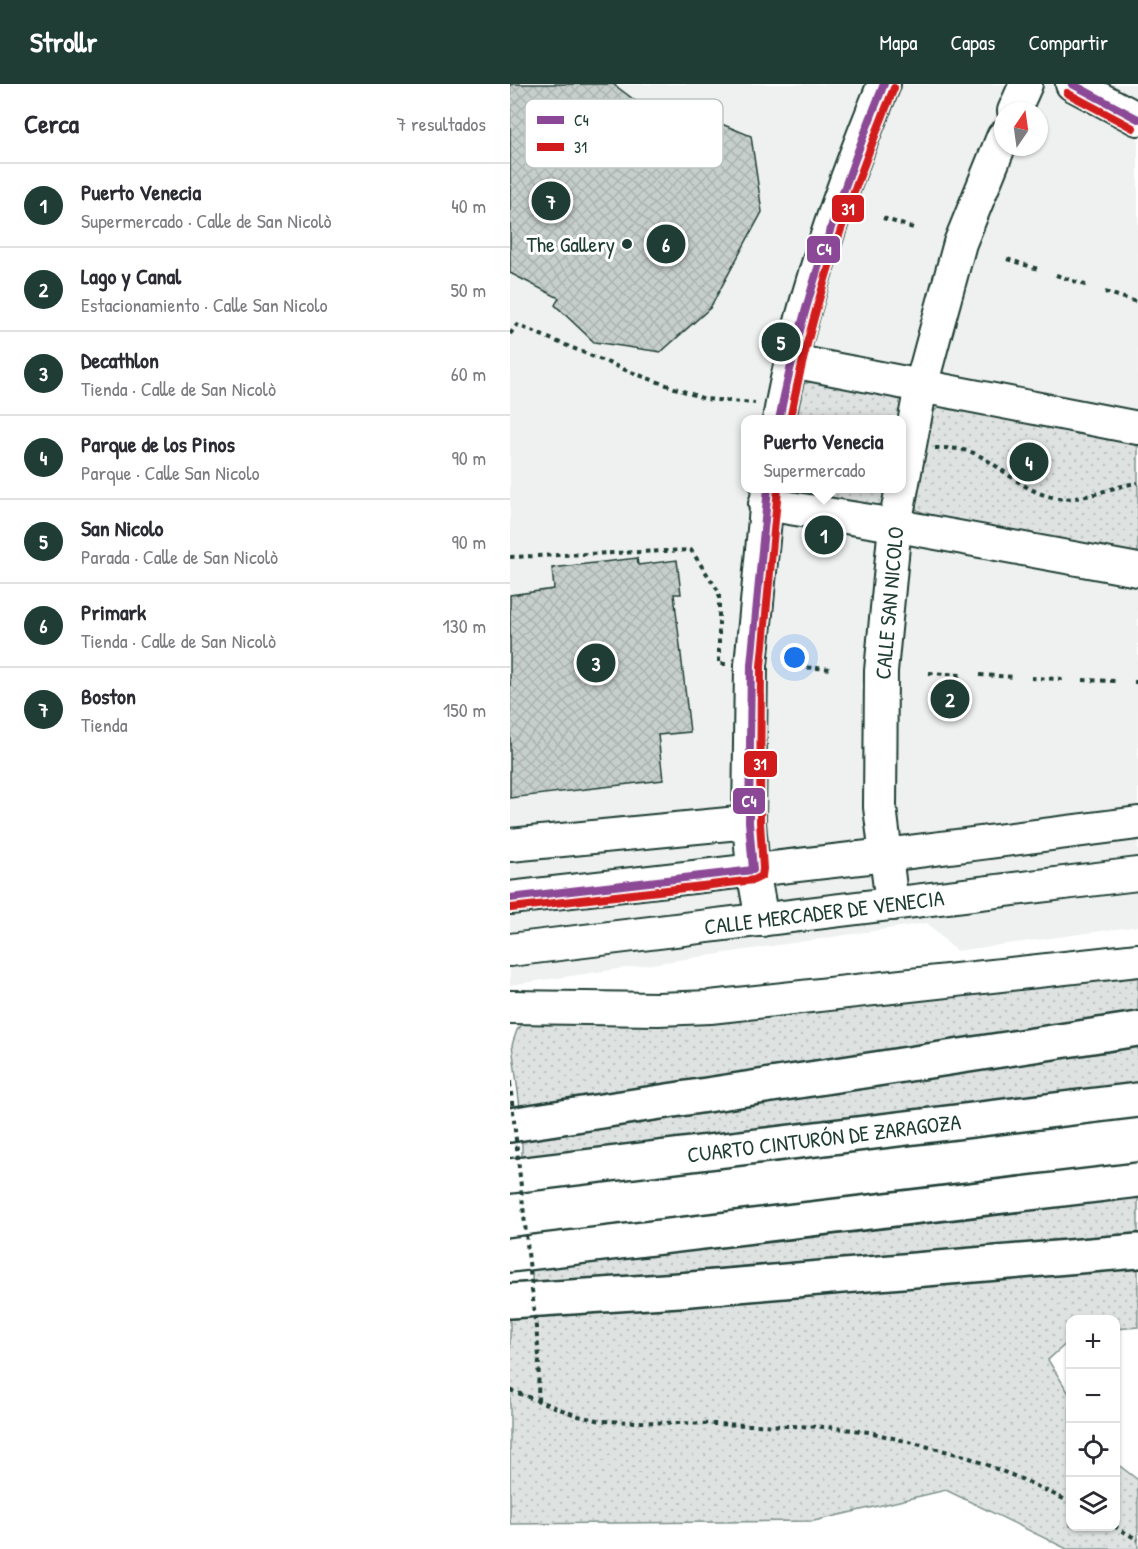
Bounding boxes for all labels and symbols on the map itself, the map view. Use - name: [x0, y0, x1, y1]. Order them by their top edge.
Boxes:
- legend: [525, 99, 723, 168]
- north arrow: [994, 102, 1048, 156]
- text: C4: [574, 109, 589, 131]
- text: 31: [574, 136, 587, 158]
- pin: 7: [532, 178, 570, 224]
- line badge: 31: [831, 194, 865, 223]
- text: 31: [842, 198, 855, 220]
- pin: 6: [646, 222, 686, 266]
- place label: The Gallery: [526, 229, 615, 259]
- line badge: C4: [806, 235, 841, 264]
- marker: The Gallery: [620, 237, 634, 251]
- text: C4: [817, 238, 831, 260]
- pin: 5: [762, 320, 800, 364]
- pin: 4: [1010, 440, 1048, 484]
- pin: 1: [804, 512, 844, 558]
- street label: CALLE SAN NICOLO: [867, 525, 911, 681]
- pin: 3: [576, 640, 616, 686]
- your location: [780, 643, 809, 672]
- pin: 2: [930, 676, 970, 722]
- line badge: 31: [743, 750, 778, 778]
- text: 31: [754, 753, 767, 775]
- line badge: C4: [732, 787, 766, 815]
- text: C4: [742, 790, 756, 812]
- street label: CALLE MERCADER DE VENECIA: [702, 882, 946, 942]
- street label: CUARTO CINTURÓN DE ZARAGOZA: [686, 1106, 963, 1170]

